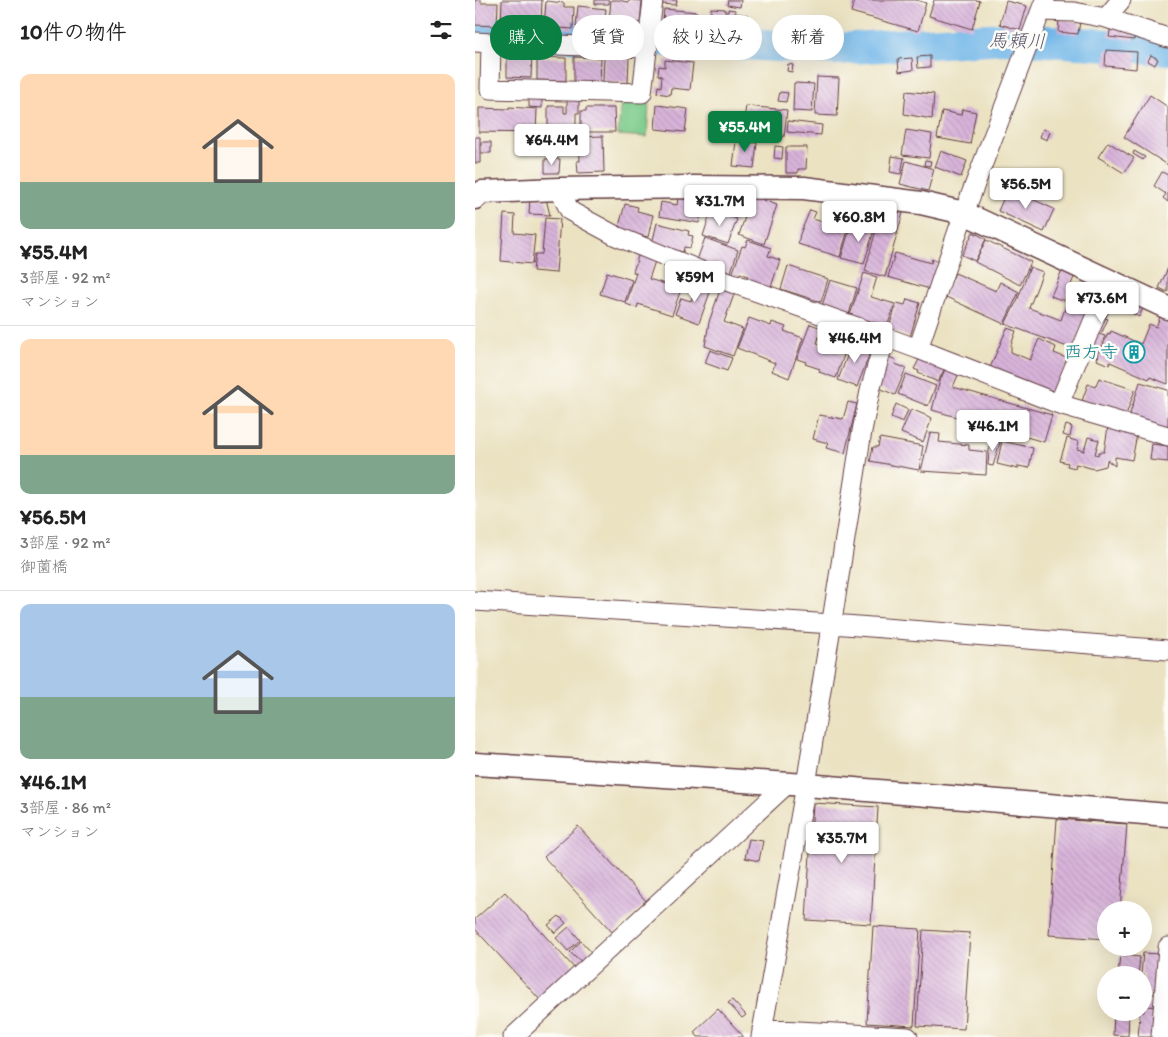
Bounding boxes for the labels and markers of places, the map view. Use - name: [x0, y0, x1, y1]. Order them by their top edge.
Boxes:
- pin: ¥55.4M: [704, 110, 786, 153]
- pin: ¥64.4M: [511, 124, 593, 166]
- pin: ¥56.5M: [985, 168, 1067, 210]
- pin: ¥31.7M: [679, 184, 761, 227]
- pin: ¥60.8M: [818, 200, 900, 243]
- pin: ¥59M: [665, 260, 725, 303]
- pin: ¥73.6M: [1061, 282, 1143, 324]
- pin: ¥46.4M: [814, 322, 896, 364]
- building icon: 西方寺: [1122, 340, 1146, 364]
- place label: 西方寺: [1064, 341, 1118, 363]
- pin: ¥46.1M: [952, 410, 1034, 452]
- pin: ¥35.7M: [801, 822, 883, 864]

